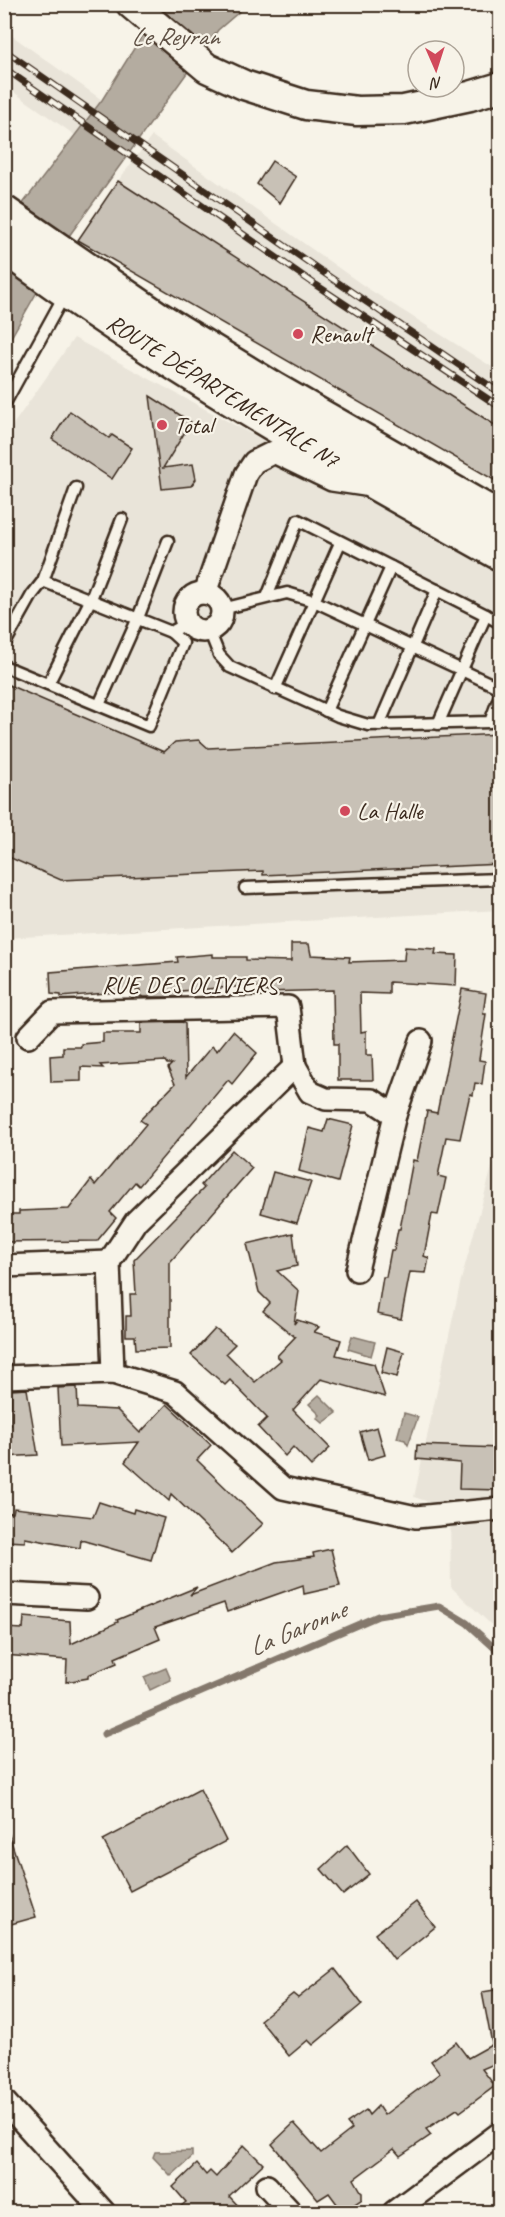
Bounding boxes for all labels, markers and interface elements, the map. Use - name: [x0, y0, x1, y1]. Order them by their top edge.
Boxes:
- water label: Le Reyran: [131, 20, 221, 53]
- north arrow: [406, 39, 466, 99]
- text: N: [428, 73, 442, 93]
- street label: ROUTE DÉPARTEMENTALE N7: [101, 307, 346, 475]
- place label: Renault: [310, 319, 375, 349]
- marker: Renault: [291, 327, 305, 341]
- place label: Total: [174, 410, 217, 440]
- marker: Total: [155, 418, 169, 432]
- place label: La Halle: [357, 796, 425, 826]
- marker: La Halle: [338, 804, 352, 818]
- street label: RUE DES OLIVIERS: [102, 970, 282, 1000]
- water label: La Garonne: [244, 1591, 355, 1664]

